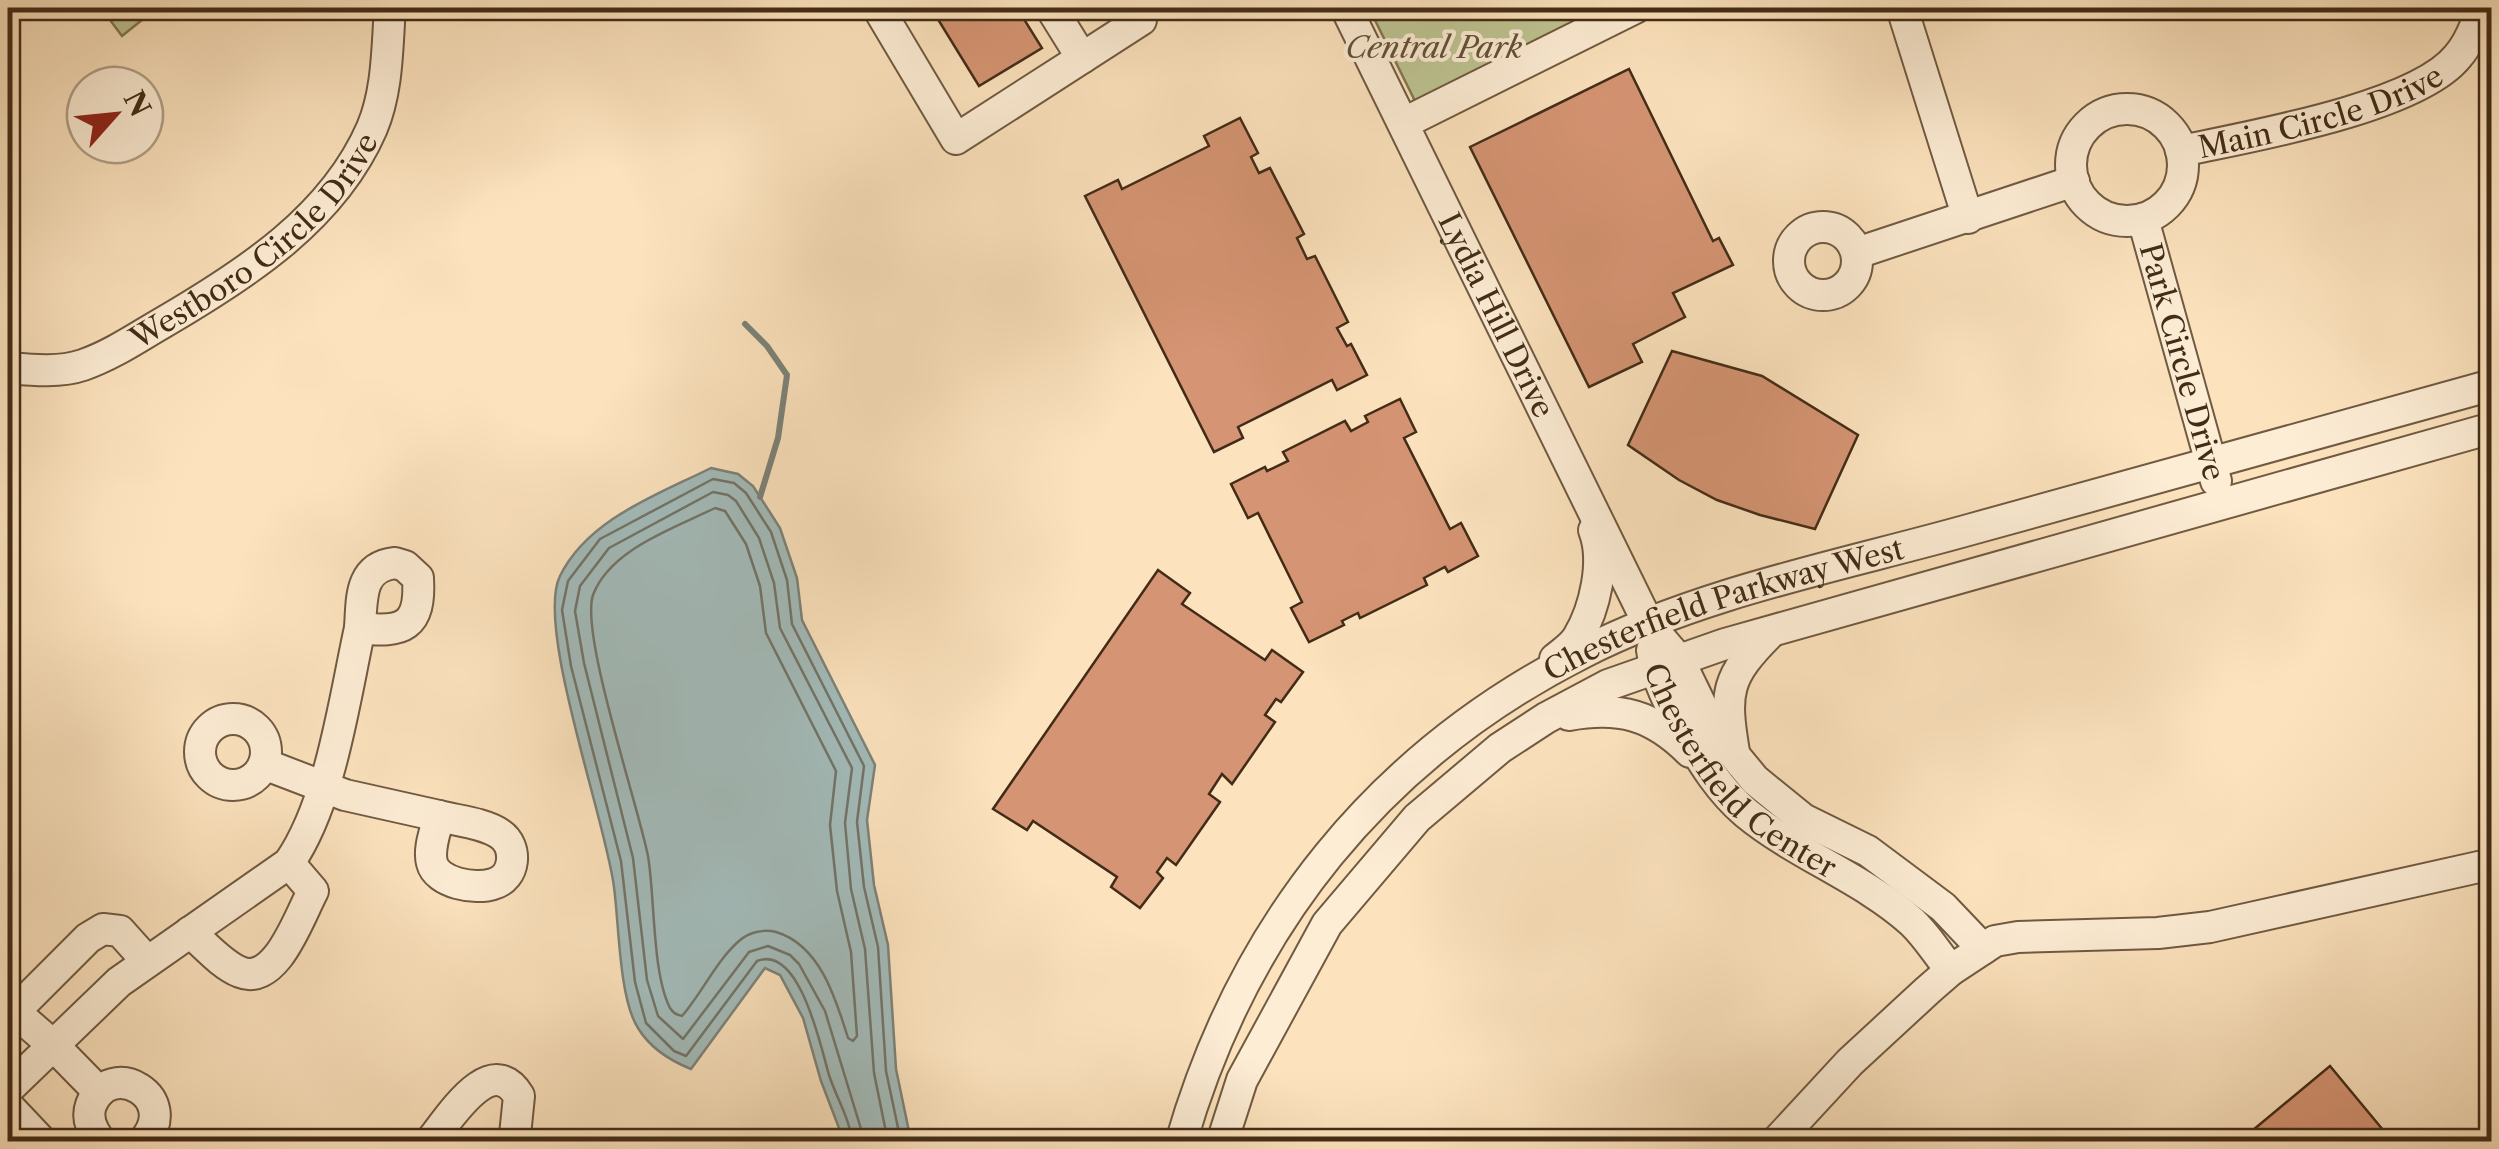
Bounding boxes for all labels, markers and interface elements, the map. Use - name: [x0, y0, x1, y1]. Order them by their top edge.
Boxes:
- park label: Central Park: [1346, 29, 1523, 66]
- street label: Main Circle Drive: [2195, 57, 2450, 166]
- north arrow: [65, 65, 165, 165]
- text: N: [117, 85, 158, 122]
- street label: Westboro Circle Drive: [123, 127, 385, 357]
- street label: Lydia Hill Drive: [1431, 206, 1563, 423]
- street label: Park Circle Drive: [2132, 239, 2233, 484]
- street label: Chesterfield Parkway West: [1537, 529, 1908, 689]
- street label: Chesterfield Center: [1637, 658, 1844, 886]

